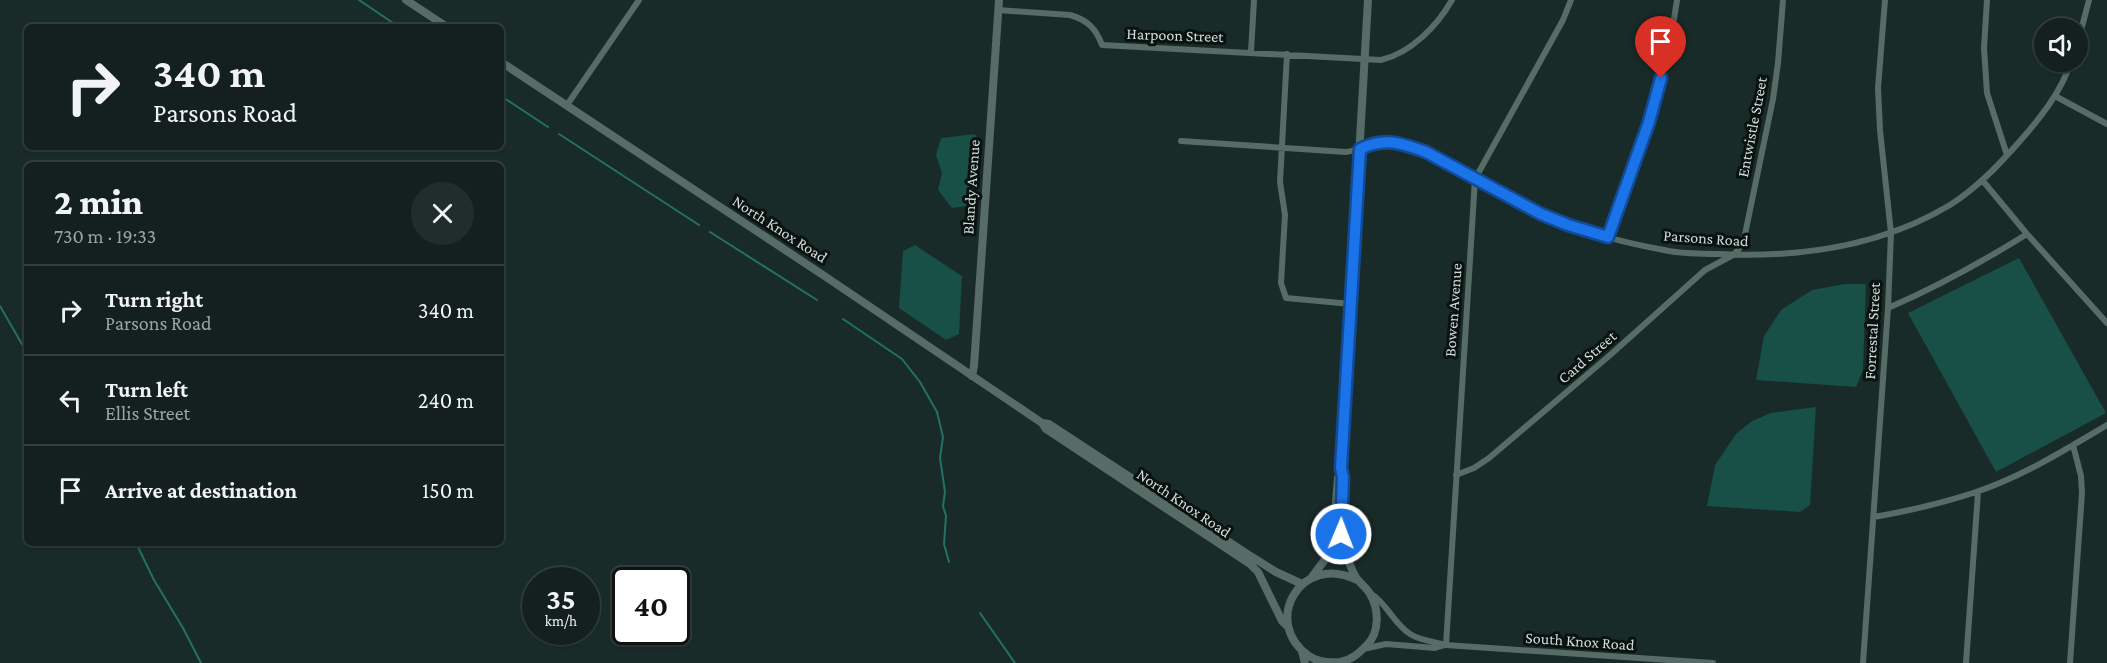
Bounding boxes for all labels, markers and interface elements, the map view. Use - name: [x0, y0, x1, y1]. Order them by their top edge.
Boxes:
- pin: [1635, 16, 1686, 78]
- map controls: [2034, 18, 2088, 72]
- button: sound: [2034, 18, 2088, 72]
- street label: Harpoon Street: [1126, 25, 1224, 46]
- icon: arrive: [1644, 25, 1677, 58]
- icon: right: [54, 48, 132, 126]
- text: 340 m: [153, 49, 265, 96]
- street label: Entwistle Street: [1734, 75, 1770, 179]
- text: Parsons Road: [153, 98, 297, 128]
- street label: Blandy Avenue: [959, 139, 984, 235]
- text: 2 min: [54, 182, 143, 222]
- button: close: [411, 182, 474, 245]
- street label: North Knox Road: [729, 192, 831, 266]
- text: 730 m · 19:33: [54, 225, 156, 247]
- street label: Parsons Road: [1663, 227, 1750, 249]
- street label: Bowen Avenue: [1441, 263, 1465, 357]
- street label: Forrestal Street: [1861, 281, 1883, 380]
- text: Turn right: [105, 287, 203, 312]
- icon: right: [54, 294, 87, 327]
- text: 340 m: [418, 298, 474, 323]
- text: Parsons Road: [105, 312, 212, 334]
- street label: Card Street: [1555, 327, 1620, 387]
- text: Turn left: [105, 377, 188, 402]
- icon: left: [54, 384, 87, 417]
- text: 240 m: [418, 388, 474, 413]
- text: Ellis Street: [105, 402, 190, 424]
- street label: North Knox Road: [1134, 465, 1235, 541]
- icon: arrive: [54, 474, 87, 507]
- text: Arrive at destination: [105, 478, 297, 503]
- text: 150 m: [422, 478, 474, 503]
- position arrow: [1309, 502, 1373, 566]
- speed limit sign: 40: [612, 567, 690, 645]
- text: 35: [546, 582, 576, 615]
- text: km/h: [545, 613, 577, 629]
- street label: South Knox Road: [1525, 629, 1636, 653]

